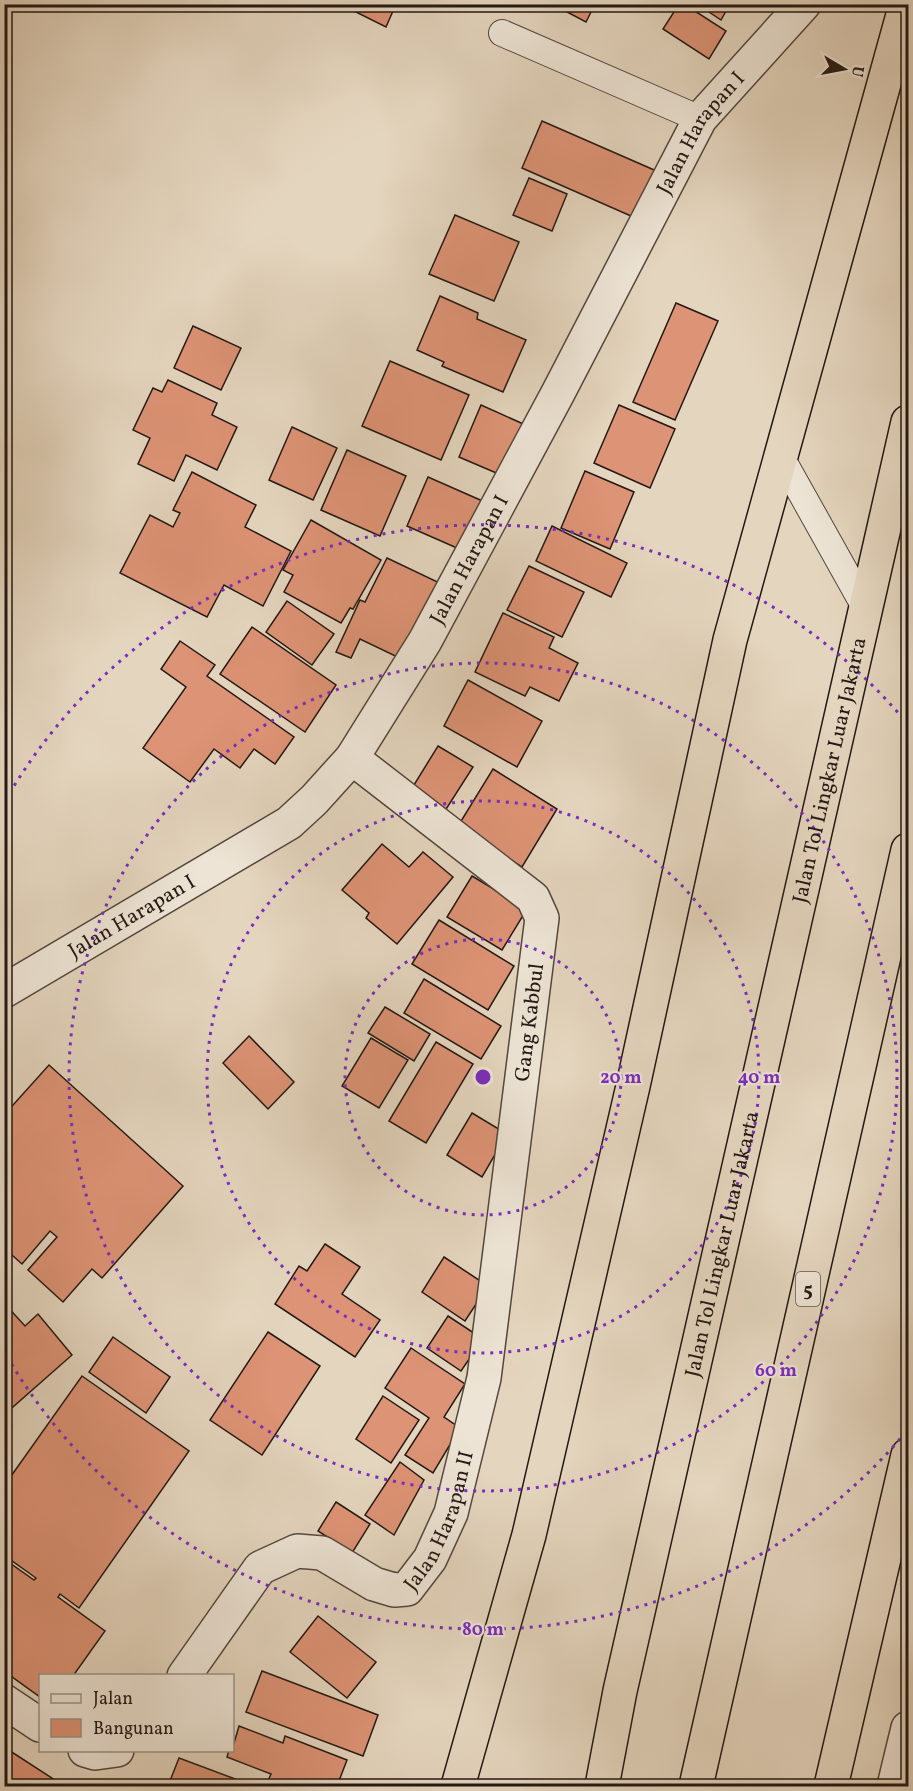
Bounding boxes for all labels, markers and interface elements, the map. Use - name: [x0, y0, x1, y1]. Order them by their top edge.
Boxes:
- north arrow: [814, 39, 874, 99]
- text: U: [845, 64, 869, 79]
- street label: Jalan Harapan I: [650, 66, 752, 200]
- street label: Jalan Harapan I: [424, 490, 517, 630]
- street label: Jalan Tol Lingkar Luar Jakarta: [786, 635, 875, 906]
- street label: Jalan Harapan I: [63, 868, 201, 966]
- street label: Gang Kabbul: [508, 962, 552, 1083]
- text: 20 m: [600, 1066, 642, 1091]
- text: 40 m: [738, 1066, 780, 1091]
- centre of rings: [473, 1067, 493, 1087]
- street label: Jalan Tol Lingkar Luar Jakarta: [679, 1109, 767, 1380]
- road number: 5: [796, 1272, 820, 1306]
- text: 60 m: [755, 1359, 797, 1384]
- street label: Jalan Harapan II: [398, 1448, 482, 1598]
- text: 80 m: [462, 1618, 504, 1643]
- legend: [39, 1674, 234, 1752]
- text: Jalan: [93, 1687, 133, 1712]
- text: Bangunan: [93, 1717, 174, 1742]

